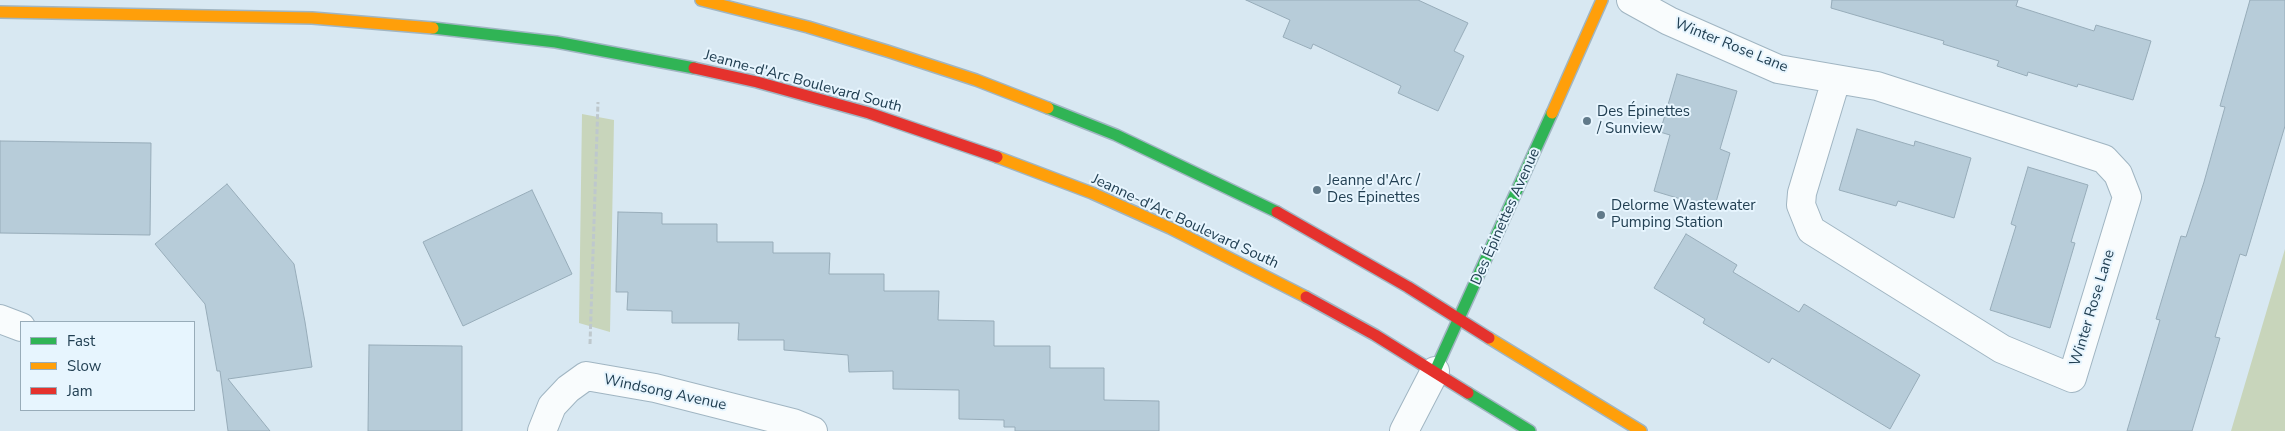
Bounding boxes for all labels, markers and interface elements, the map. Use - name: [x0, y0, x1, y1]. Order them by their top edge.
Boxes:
- street label: Winter Rose Lane: [1672, 15, 1790, 77]
- street label: Jeanne-d'Arc Boulevard South: [702, 47, 904, 117]
- place label: Des Épinettes / Sunview: [1597, 103, 1690, 138]
- marker: Des Épinettes / Sunview: [1581, 115, 1593, 127]
- street label: Des Épinettes Avenue: [1468, 146, 1544, 288]
- street label: Jeanne-d'Arc Boulevard South: [1089, 171, 1281, 273]
- place label: Jeanne d'Arc / Des Épinettes: [1327, 172, 1420, 207]
- marker: Jeanne d'Arc / Des Épinettes: [1311, 184, 1323, 196]
- place label: Delorme Wastewater Pumping Station: [1611, 197, 1756, 232]
- marker: Delorme Wastewater Pumping Station: [1595, 209, 1607, 221]
- street label: Winter Rose Lane: [2067, 248, 2119, 368]
- legend: [20, 321, 195, 411]
- text: Fast: [67, 331, 95, 351]
- text: Slow: [67, 356, 101, 376]
- street label: Windsong Avenue: [602, 371, 728, 415]
- text: Jam: [67, 381, 93, 401]

